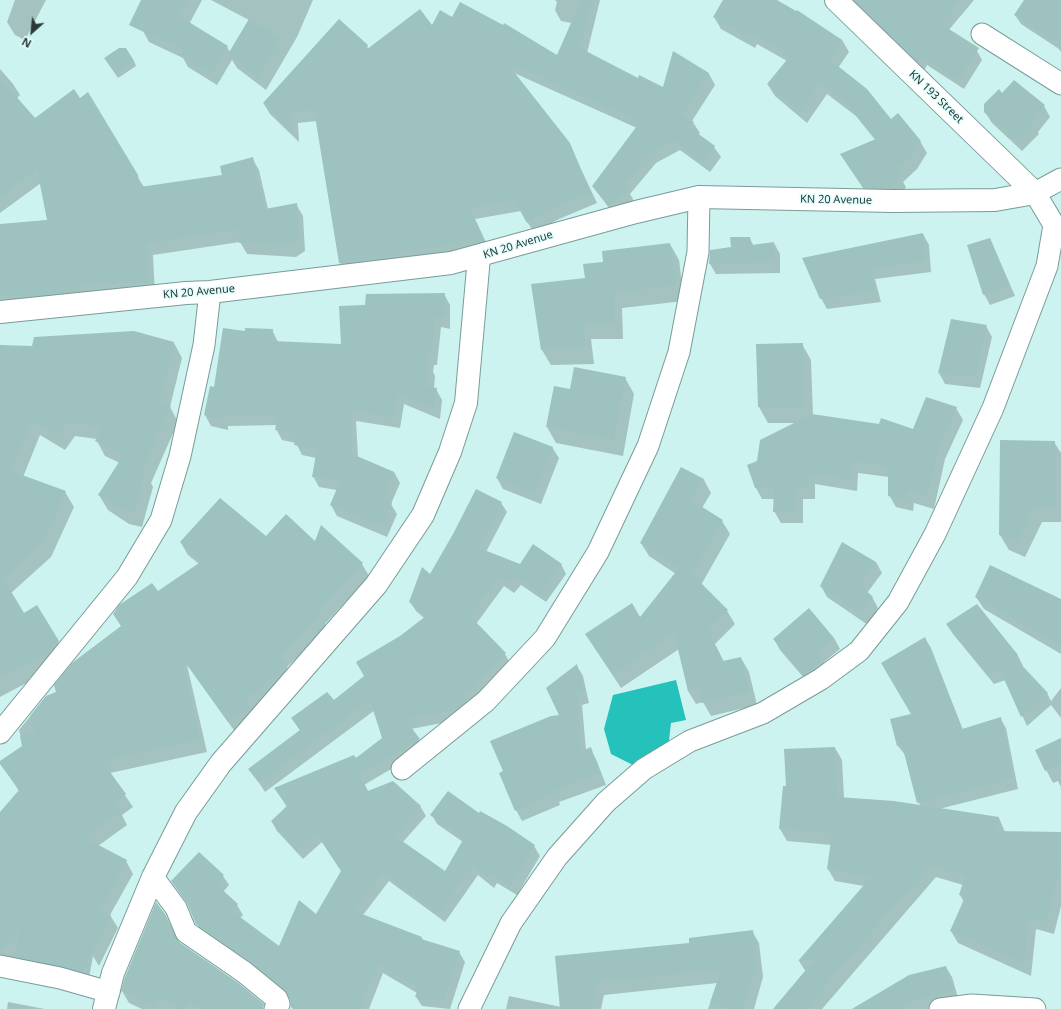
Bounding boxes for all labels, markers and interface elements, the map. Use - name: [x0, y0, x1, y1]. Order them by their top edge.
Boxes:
- north arrow: [12, 12, 52, 52]
- text: N: [19, 34, 34, 52]
- street label: KN 193 Street: [906, 68, 966, 126]
- street label: KN 20 Avenue: [800, 193, 872, 207]
- street label: KN 20 Avenue: [482, 228, 554, 262]
- street label: KN 20 Avenue: [163, 282, 235, 302]

